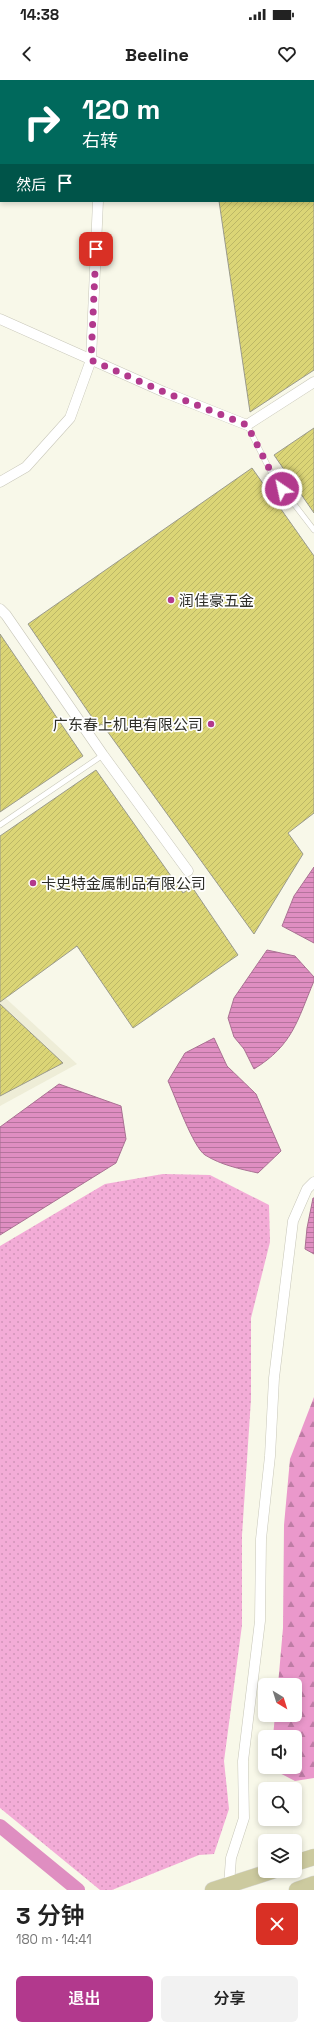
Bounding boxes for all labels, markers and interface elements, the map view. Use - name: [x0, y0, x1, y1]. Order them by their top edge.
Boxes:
- text: 14:38: [20, 5, 59, 24]
- icon: back: [16, 43, 38, 65]
- text: Beeline: [125, 43, 189, 66]
- icon: heart: [276, 43, 298, 65]
- text: 120 m: [82, 91, 160, 127]
- icon: right: [16, 96, 68, 148]
- text: 右转: [82, 129, 118, 152]
- icon: arrive: [54, 172, 76, 194]
- text: 然后: [16, 175, 46, 194]
- pin: [79, 232, 113, 266]
- icon: arrive: [85, 238, 107, 260]
- position arrow: [261, 468, 303, 510]
- place label: 润佳豪五金: [179, 591, 254, 610]
- marker: 润佳豪五金: [166, 595, 176, 605]
- place label: 广东春上机电有限公司: [53, 715, 203, 734]
- marker: 广东春上机电有限公司: [206, 719, 216, 729]
- place label: 卡史特金属制品有限公司: [41, 874, 206, 893]
- marker: 卡史特金属制品有限公司: [28, 878, 38, 888]
- north arrow: [258, 1678, 302, 1722]
- map controls: [258, 1678, 302, 1878]
- button: sound: [258, 1730, 302, 1774]
- button: search: [258, 1782, 302, 1826]
- button: layers: [258, 1834, 302, 1878]
- text: 3 分钟: [16, 1900, 85, 1931]
- button: close: [256, 1903, 298, 1945]
- text: 180 m · 14:41: [16, 1931, 92, 1948]
- button: 退出: [16, 1976, 153, 2022]
- button: 分享: [161, 1976, 298, 2022]

